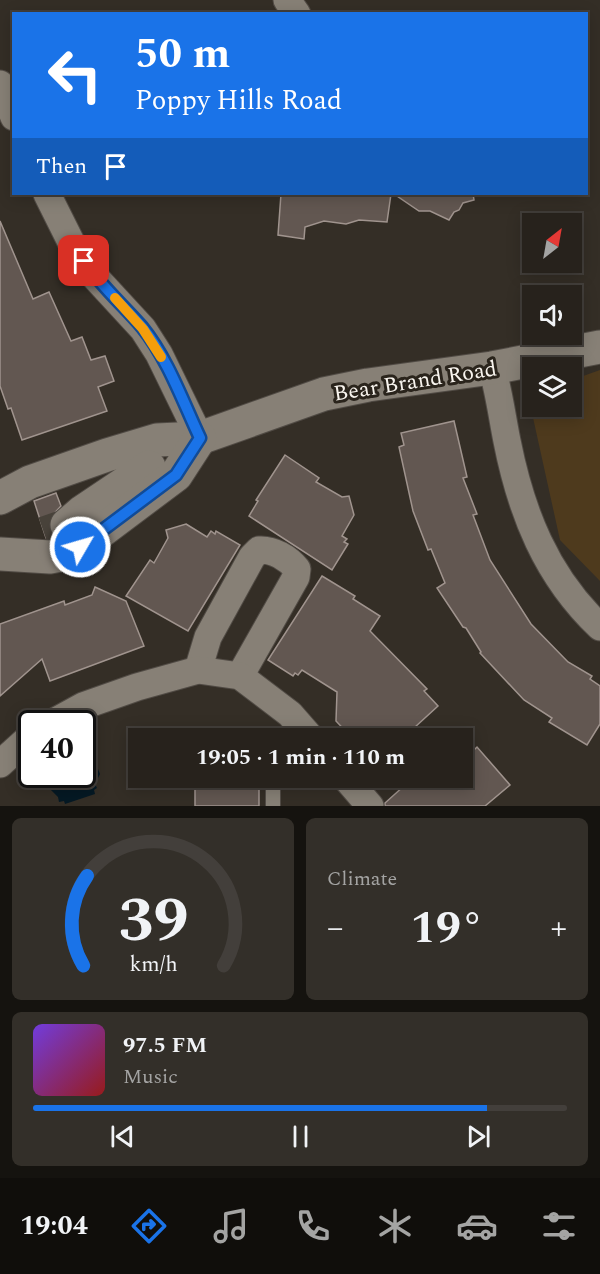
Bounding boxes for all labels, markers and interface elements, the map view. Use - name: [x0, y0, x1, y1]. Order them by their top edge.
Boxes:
- text: 50 m: [135, 23, 230, 86]
- icon: left: [36, 36, 114, 114]
- text: Poppy Hills Road: [135, 80, 342, 122]
- text: Then: [36, 150, 87, 183]
- icon: arrive: [99, 150, 132, 183]
- north arrow: [522, 213, 582, 273]
- map controls: [522, 213, 582, 417]
- pin: [58, 235, 109, 286]
- icon: arrive: [67, 244, 100, 277]
- button: sound: [522, 285, 582, 345]
- street label: Bear Brand Road: [331, 352, 499, 411]
- button: layers: [522, 357, 582, 417]
- position arrow: [48, 515, 112, 579]
- speed limit sign: 40: [18, 710, 96, 788]
- text: 19:05 · 1 min · 110 m: [196, 741, 405, 774]
- text: Climate: [327, 864, 397, 894]
- text: 39: [118, 874, 188, 969]
- text: 19°: [411, 894, 484, 963]
- text: −: [327, 903, 344, 953]
- text: +: [551, 903, 567, 953]
- text: km/h: [129, 948, 177, 981]
- text: 97.5 FM: [123, 1029, 207, 1062]
- text: Music: [123, 1062, 178, 1092]
- icon: previous: [106, 1120, 139, 1153]
- icon: pause: [284, 1120, 317, 1153]
- icon: next: [462, 1120, 495, 1153]
- text: 19:04: [20, 1205, 88, 1247]
- icon: directions: [128, 1205, 170, 1247]
- icon: music: [210, 1205, 252, 1247]
- icon: phone: [292, 1205, 334, 1247]
- icon: climate: [374, 1205, 416, 1247]
- icon: car: [456, 1205, 498, 1247]
- icon: filters: [538, 1205, 580, 1247]

